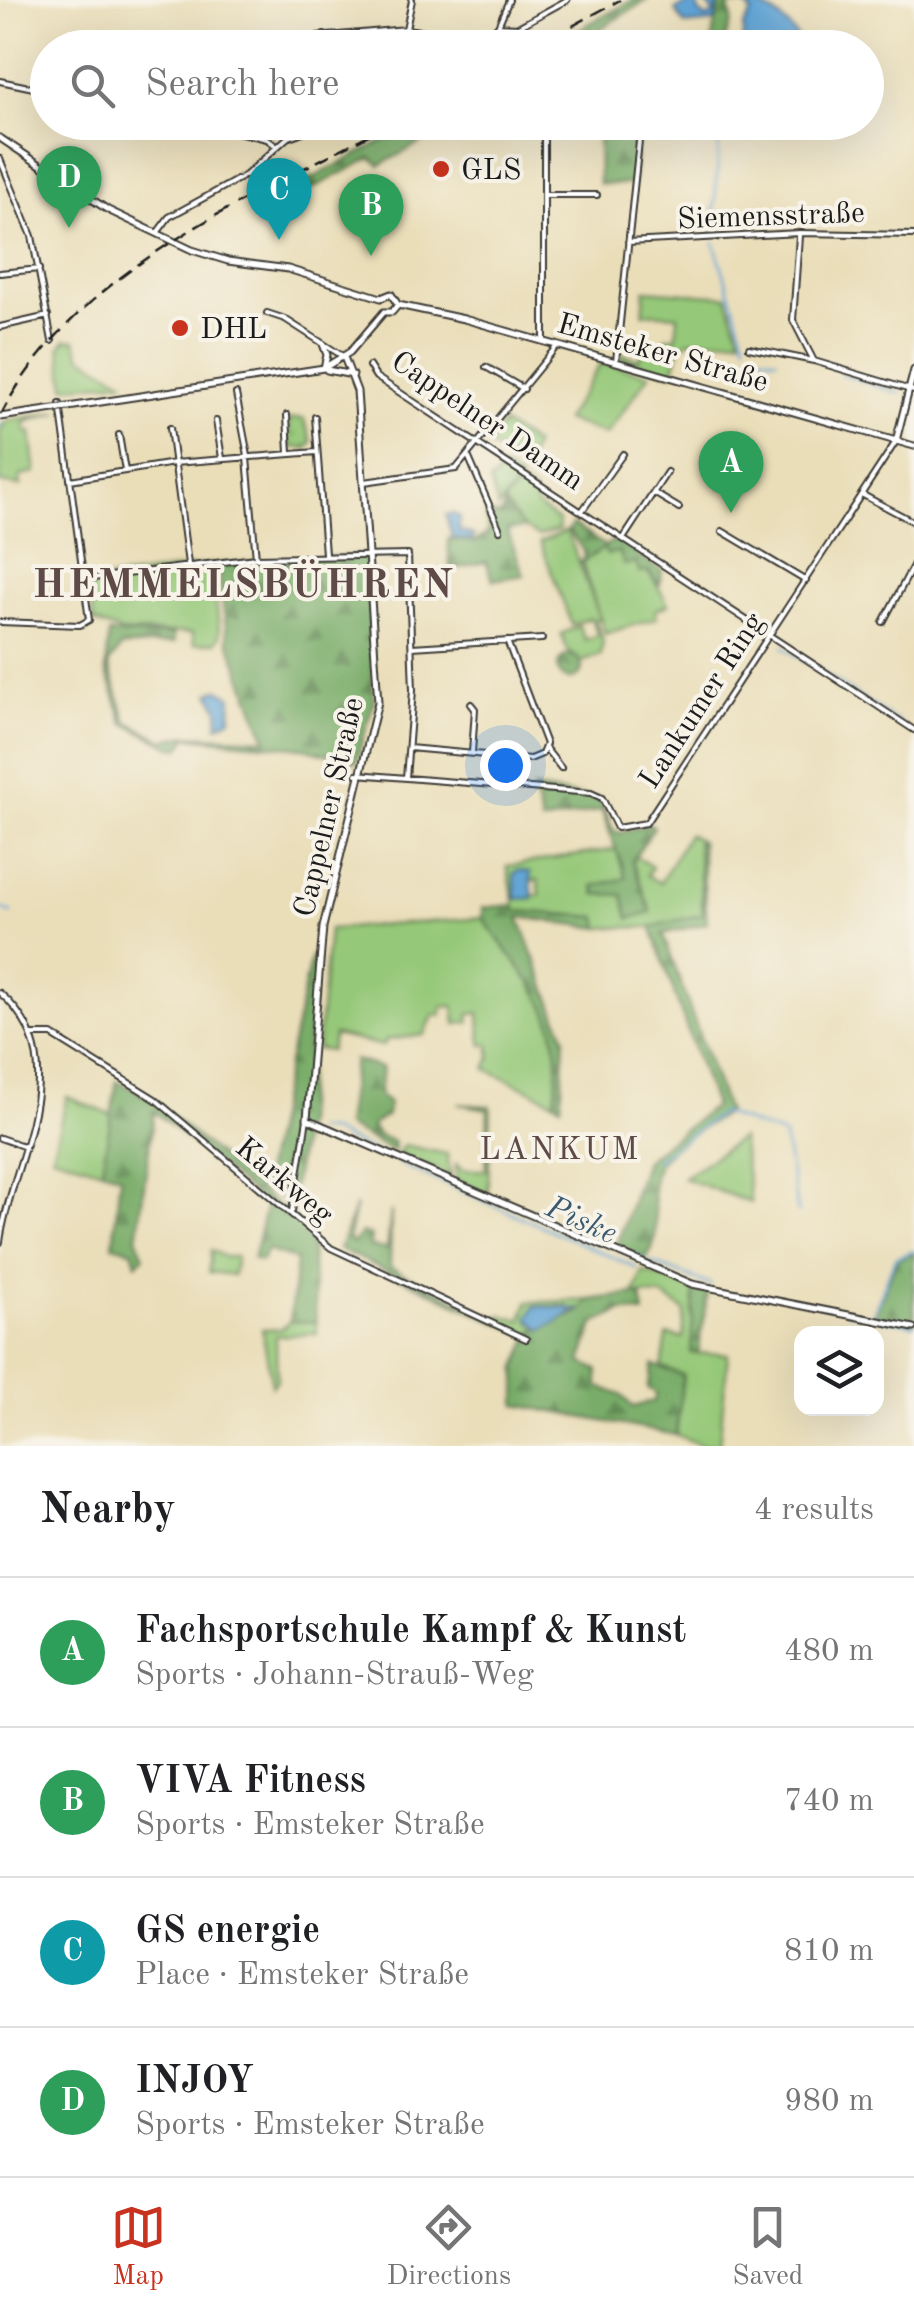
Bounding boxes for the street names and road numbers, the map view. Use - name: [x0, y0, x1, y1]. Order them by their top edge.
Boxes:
- street label: Siemensstraße: [677, 199, 865, 235]
- street label: Emsteker Straße: [554, 309, 771, 398]
- street label: Cappelner Damm: [385, 346, 588, 497]
- street label: Lankumer Ring: [635, 608, 771, 794]
- street label: Cappelner Straße: [290, 695, 370, 920]
- street label: Karkweg: [229, 1132, 338, 1231]

